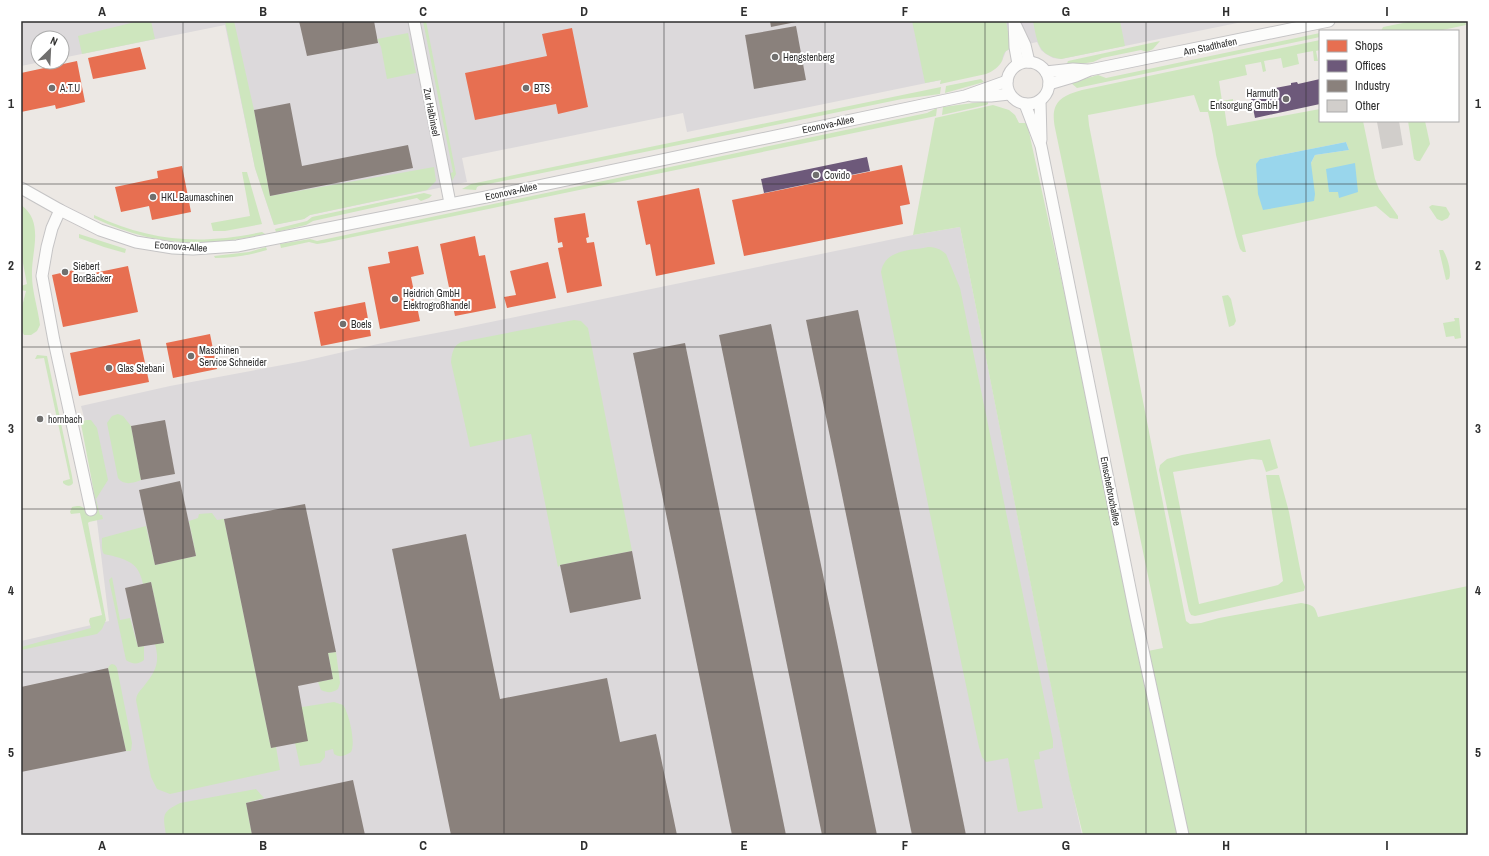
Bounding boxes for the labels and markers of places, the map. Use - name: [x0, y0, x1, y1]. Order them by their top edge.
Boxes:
- place label: Hengstenberg: [783, 51, 835, 64]
- marker: Hengstenberg: [770, 52, 780, 62]
- place label: A.T.U: [59, 82, 80, 95]
- place label: BTS: [534, 82, 550, 95]
- marker: A.T.U: [47, 83, 57, 93]
- marker: BTS: [521, 83, 531, 93]
- place label: Harmuth Entsorgung GmbH: [1210, 87, 1278, 112]
- marker: Harmuth Entsorgung GmbH: [1281, 94, 1291, 104]
- place label: Covido: [824, 169, 850, 182]
- marker: Covido: [811, 170, 821, 180]
- place label: HKL Baumaschinen: [161, 191, 234, 204]
- marker: HKL Baumaschinen: [148, 192, 158, 202]
- place label: Siebert BorBäcker: [73, 260, 112, 285]
- marker: Siebert BorBäcker: [60, 267, 70, 277]
- place label: Heidrich GmbH Elektrogroßhandel: [403, 287, 470, 312]
- marker: Heidrich GmbH Elektrogroßhandel: [390, 294, 400, 304]
- place label: Boels: [351, 318, 372, 331]
- marker: Boels: [338, 319, 348, 329]
- place label: Maschinen Service Schneider: [199, 344, 267, 369]
- marker: Maschinen Service Schneider: [186, 351, 196, 361]
- place label: Glas Stebani: [117, 362, 164, 375]
- marker: Glas Stebani: [104, 363, 114, 373]
- place label: hornbach: [48, 413, 82, 426]
- marker: hornbach: [35, 414, 45, 424]

